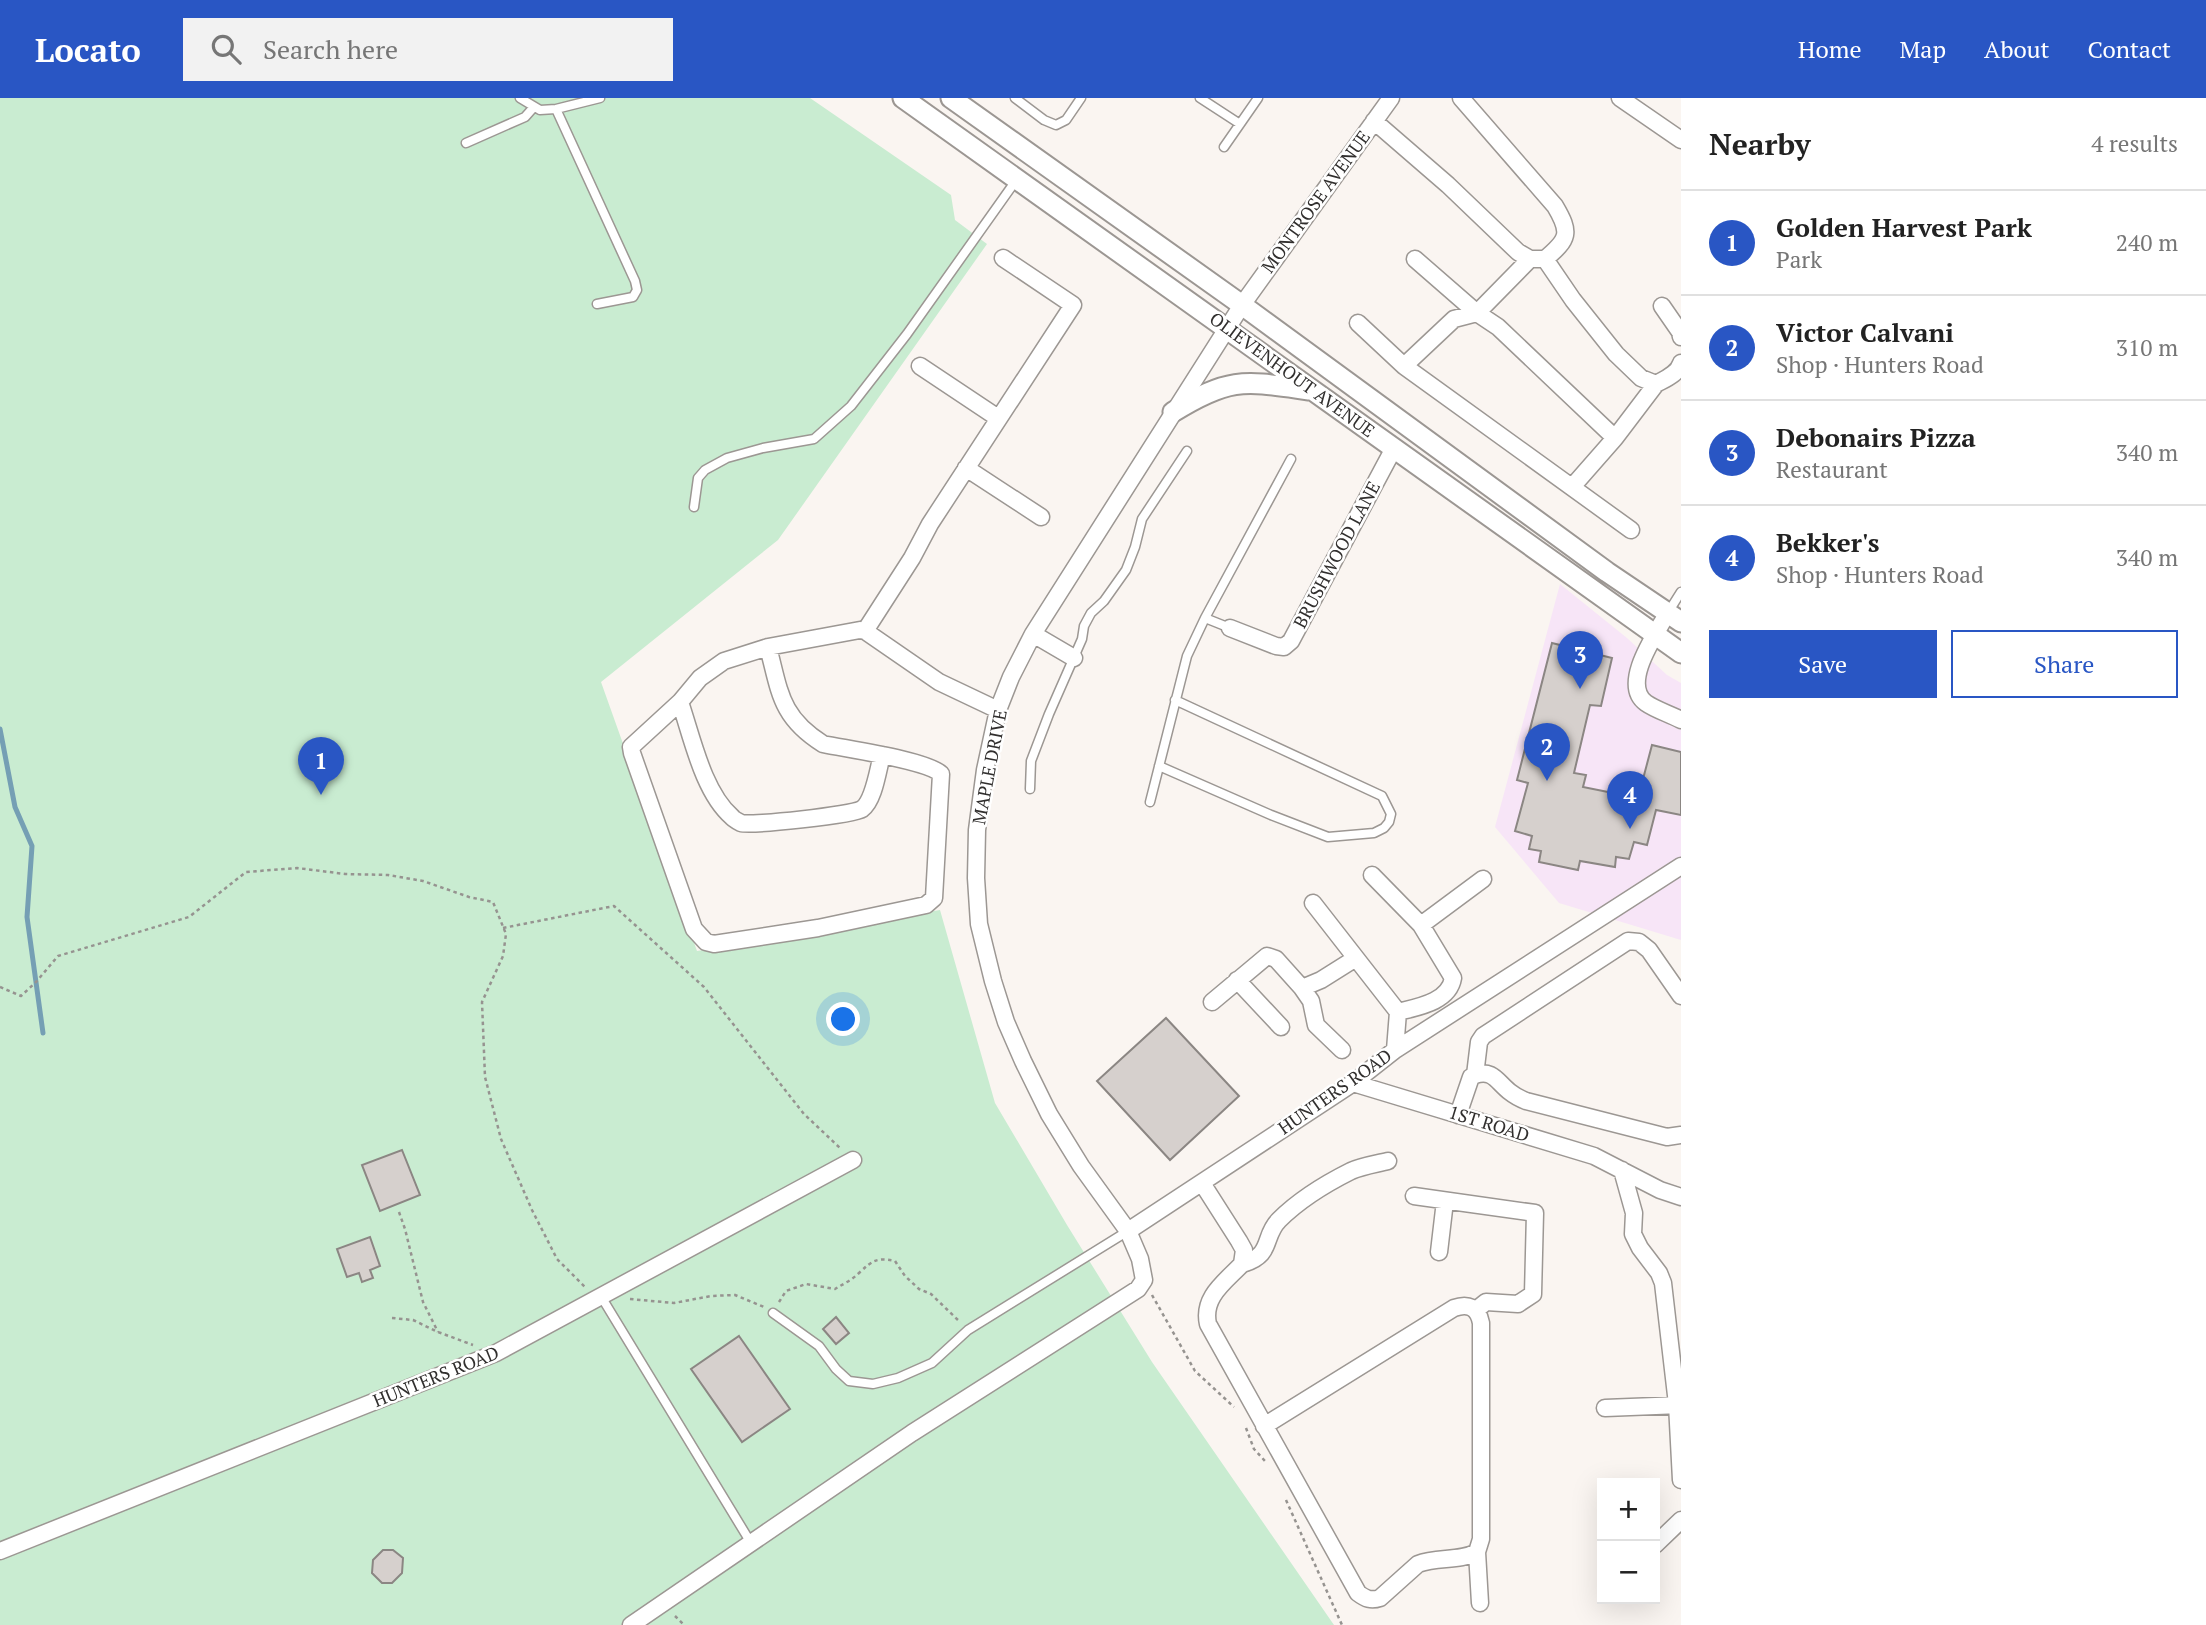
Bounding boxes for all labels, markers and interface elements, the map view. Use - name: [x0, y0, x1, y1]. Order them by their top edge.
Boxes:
- search box: [183, 18, 673, 81]
- text: Locato: [35, 28, 141, 71]
- icon: search: [207, 30, 245, 68]
- text: Search here: [263, 32, 398, 66]
- text: Home: [1798, 33, 1862, 65]
- text: Map: [1900, 33, 1946, 65]
- text: About: [1984, 33, 2050, 65]
- text: Contact: [2088, 33, 2171, 65]
- text: Nearby: [1709, 124, 1811, 164]
- street label: MONTROSE AVENUE: [1255, 125, 1375, 277]
- text: 4 results: [2091, 128, 2178, 159]
- text: Golden Harvest Park: [1776, 210, 2032, 244]
- text: 1: [1726, 227, 1739, 258]
- text: 240 m: [2116, 227, 2178, 258]
- text: Park: [1776, 244, 1822, 275]
- street label: OLIEVENHOUT AVENUE: [1205, 306, 1380, 442]
- text: Victor Calvani: [1776, 315, 1954, 349]
- text: 2: [1726, 332, 1739, 363]
- text: 310 m: [2116, 332, 2178, 363]
- text: Shop · Hunters Road: [1776, 349, 1984, 380]
- text: Debonairs Pizza: [1776, 420, 1976, 454]
- text: 3: [1726, 437, 1739, 468]
- text: 340 m: [2116, 437, 2178, 468]
- text: Restaurant: [1776, 454, 1888, 485]
- street label: BRUSHWOOD LANE: [1287, 477, 1385, 632]
- text: Bekker's: [1776, 525, 1880, 559]
- text: 4: [1726, 542, 1739, 573]
- text: 340 m: [2116, 542, 2178, 573]
- text: Shop · Hunters Road: [1776, 559, 1984, 590]
- button: Save: [1709, 630, 1937, 698]
- button: Share: [1951, 630, 2178, 698]
- pin: 3: [1557, 631, 1603, 689]
- street label: MAPLE DRIVE: [966, 707, 1012, 826]
- pin: 2: [1524, 723, 1570, 781]
- pin: 1: [298, 737, 344, 795]
- pin: 4: [1607, 771, 1653, 829]
- your location: [826, 1002, 860, 1036]
- street label: HUNTERS ROAD: [1273, 1043, 1396, 1139]
- street label: 1ST ROAD: [1446, 1099, 1533, 1147]
- street label: HUNTERS ROAD: [369, 1340, 502, 1412]
- map controls: [1597, 1478, 1660, 1604]
- button: +: [1597, 1478, 1660, 1541]
- button: −: [1597, 1541, 1660, 1604]

